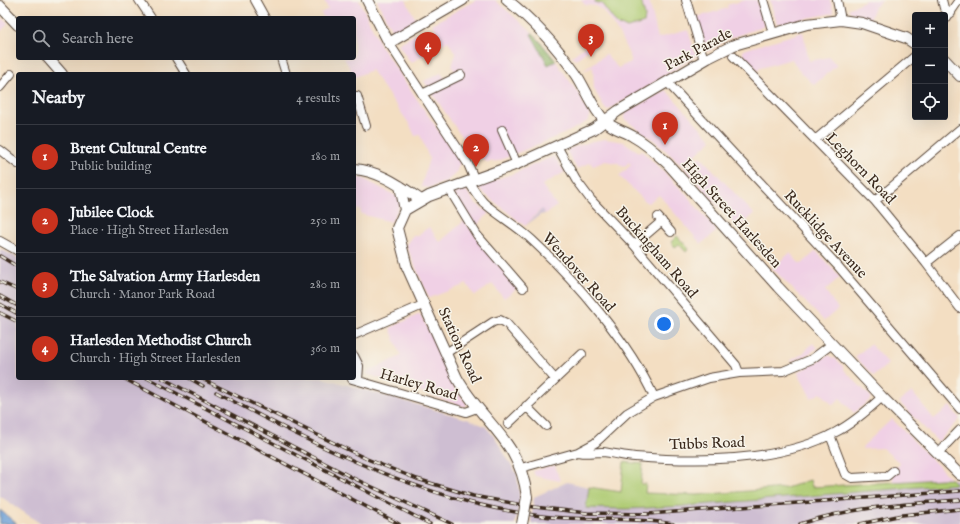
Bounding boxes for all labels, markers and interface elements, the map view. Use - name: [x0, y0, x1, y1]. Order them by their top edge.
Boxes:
- map controls: [912, 12, 948, 120]
- button: +: [912, 12, 948, 48]
- search box: [16, 16, 356, 60]
- pin: 3: [578, 24, 604, 57]
- street label: Park Parade: [661, 24, 735, 75]
- icon: search: [30, 27, 52, 49]
- text: Search here: [62, 29, 133, 48]
- pin: 4: [415, 32, 441, 65]
- button: −: [912, 48, 948, 84]
- button: locate: [912, 84, 948, 120]
- text: Nearby: [32, 88, 85, 109]
- text: 4 results: [296, 90, 340, 107]
- pin: 1: [652, 112, 678, 145]
- street label: Leghorn Road: [822, 128, 900, 209]
- pin: 2: [463, 134, 489, 167]
- text: Brent Cultural Centre: [70, 139, 207, 158]
- text: 1: [43, 148, 47, 165]
- text: 180 m: [311, 148, 340, 165]
- street label: High Street Harlesden: [677, 155, 786, 272]
- text: Public building: [70, 158, 152, 175]
- street label: Rucklidge Avenue: [780, 186, 871, 283]
- street label: Buckingham Road: [612, 202, 702, 303]
- text: Jubilee Clock: [70, 203, 154, 222]
- text: 2: [42, 212, 48, 229]
- text: 250 m: [310, 212, 340, 229]
- text: Place · High Street Harlesden: [70, 222, 229, 239]
- street label: Wendover Road: [538, 229, 620, 317]
- text: The Salvation Army Harlesden: [70, 267, 260, 286]
- text: 3: [43, 276, 47, 293]
- text: 280 m: [310, 276, 340, 293]
- text: Church · Manor Park Road: [70, 286, 215, 303]
- street label: Station Road: [434, 304, 486, 387]
- your location: [654, 314, 674, 334]
- text: Harlesden Methodist Church: [70, 331, 251, 350]
- text: 4: [42, 340, 48, 357]
- text: 360 m: [310, 340, 340, 357]
- text: Church · High Street Harlesden: [70, 350, 241, 367]
- street label: Harley Road: [378, 364, 461, 405]
- street label: Tubbs Road: [669, 433, 746, 454]

